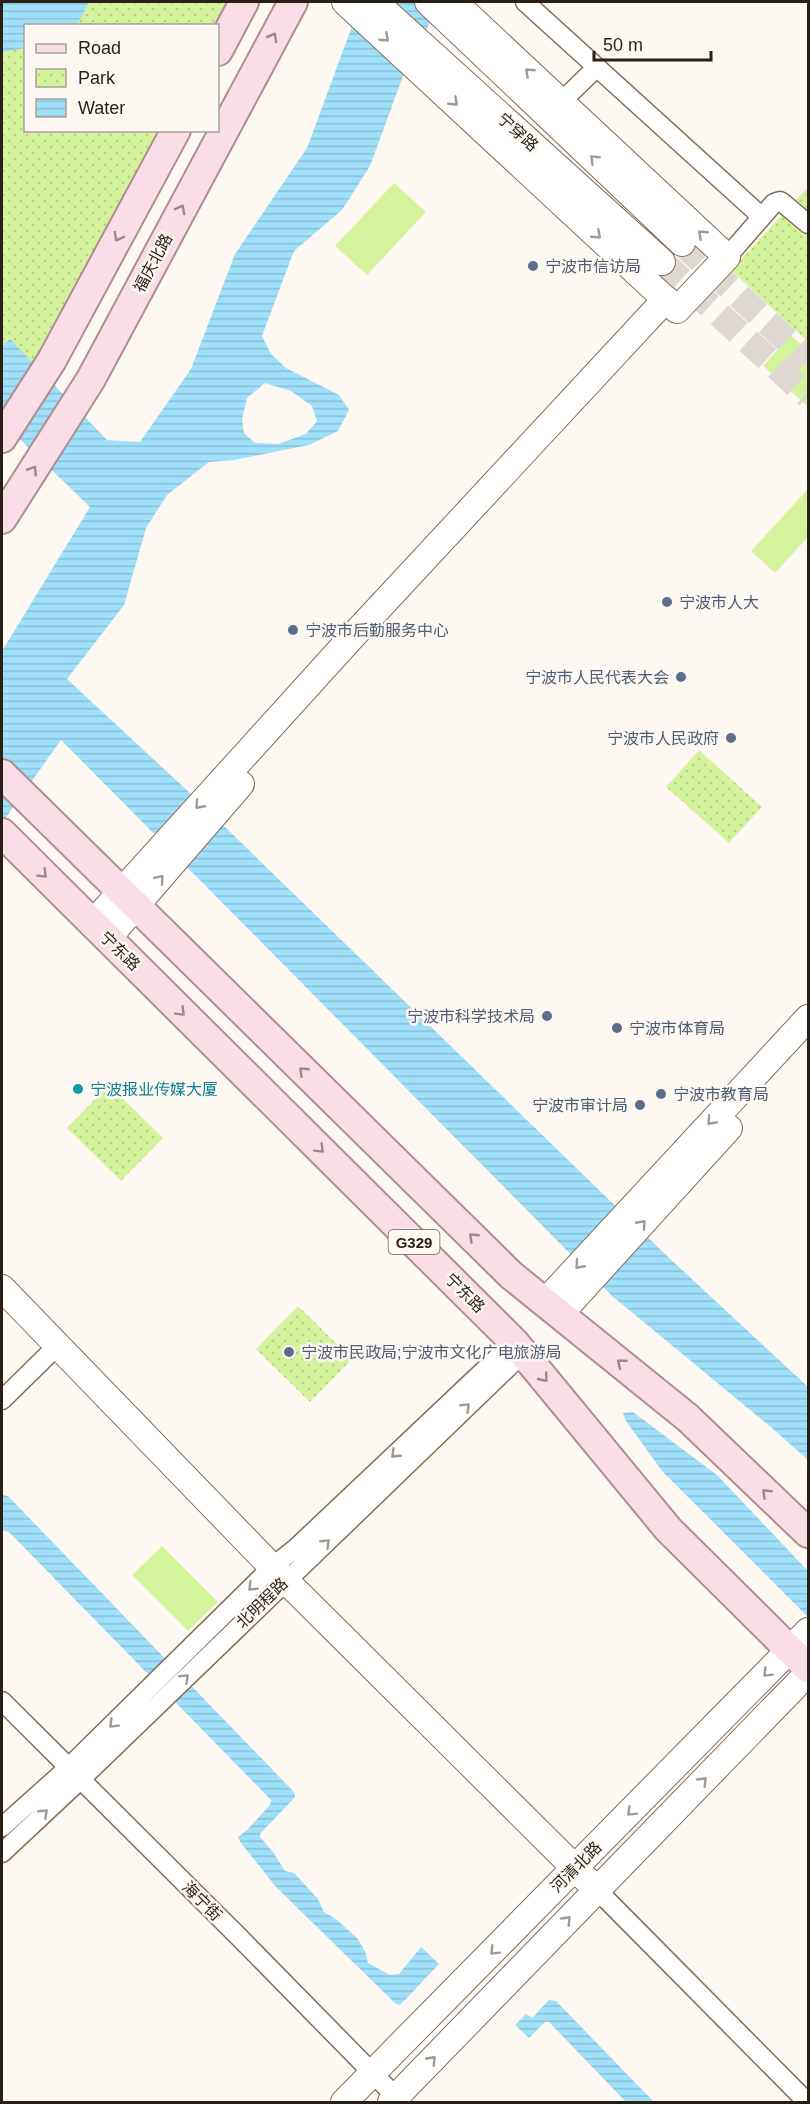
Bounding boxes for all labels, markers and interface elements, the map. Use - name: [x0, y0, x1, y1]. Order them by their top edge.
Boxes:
- legend: [24, 24, 219, 132]
- scale bar: [594, 24, 711, 62]
- one-way arrow: [378, 31, 388, 42]
- one-way arrow: [266, 33, 277, 43]
- text: 50 m: [603, 35, 643, 55]
- text: Road: [78, 38, 121, 58]
- text: Park: [78, 68, 116, 88]
- one-way arrow: [526, 68, 536, 79]
- one-way arrow: [447, 95, 457, 106]
- text: Water: [78, 98, 125, 118]
- street label: 宁穿路: [494, 110, 542, 154]
- one-way arrow: [590, 155, 601, 166]
- one-way arrow: [174, 205, 185, 215]
- one-way arrow: [590, 228, 600, 239]
- one-way arrow: [699, 230, 709, 241]
- one-way arrow: [114, 231, 125, 242]
- street label: 福庆北路: [130, 231, 176, 295]
- place label: 宁波市信访局: [545, 258, 641, 275]
- marker: 宁波市信访局: [526, 259, 540, 273]
- one-way arrow: [26, 466, 37, 477]
- place label: 宁波市人大: [679, 594, 759, 611]
- marker: 宁波市人大: [660, 595, 674, 609]
- place label: 宁波市后勤服务中心: [305, 622, 449, 639]
- marker: 宁波市后勤服务中心: [286, 623, 300, 637]
- place label: 宁波市人民代表大会: [525, 669, 669, 686]
- marker: 宁波市人民代表大会: [674, 670, 688, 684]
- place label: 宁波市人民政府: [607, 730, 719, 747]
- marker: 宁波市人民政府: [724, 731, 738, 745]
- one-way arrow: [195, 798, 206, 809]
- one-way arrow: [35, 867, 46, 878]
- one-way arrow: [153, 875, 164, 886]
- street label: 宁东路: [97, 928, 143, 974]
- one-way arrow: [174, 1004, 185, 1015]
- place label: 宁波市科学技术局: [407, 1008, 535, 1025]
- marker: 宁波市科学技术局: [540, 1009, 554, 1023]
- place label: 宁波市体育局: [629, 1020, 725, 1037]
- marker: 宁波市体育局: [610, 1021, 624, 1035]
- one-way arrow: [300, 1067, 311, 1078]
- place label: 宁波报业传媒大厦: [90, 1081, 218, 1098]
- marker: 宁波报业传媒大厦: [71, 1082, 85, 1096]
- place label: 宁波市教育局: [673, 1086, 769, 1103]
- marker: 宁波市教育局: [654, 1087, 668, 1101]
- place label: 宁波市审计局: [532, 1097, 628, 1114]
- marker: 宁波市审计局: [633, 1098, 647, 1112]
- one-way arrow: [707, 1115, 718, 1125]
- one-way arrow: [313, 1142, 323, 1153]
- one-way arrow: [634, 1220, 645, 1231]
- road number: G329: [388, 1230, 440, 1254]
- one-way arrow: [469, 1233, 480, 1244]
- one-way arrow: [575, 1258, 586, 1269]
- street label: 宁东路: [442, 1270, 488, 1316]
- place label: 宁波市民政局;宁波市文化广电旅游局: [301, 1344, 561, 1361]
- marker: 宁波市民政局;宁波市文化广电旅游局: [282, 1345, 296, 1359]
- one-way arrow: [616, 1360, 627, 1371]
- one-way arrow: [537, 1371, 548, 1382]
- one-way arrow: [459, 1404, 470, 1415]
- one-way arrow: [391, 1447, 402, 1458]
- one-way arrow: [763, 1489, 774, 1500]
- one-way arrow: [318, 1539, 329, 1550]
- street label: 北明程路: [233, 1575, 291, 1631]
- one-way arrow: [248, 1579, 259, 1590]
- one-way arrow: [764, 1665, 775, 1676]
- one-way arrow: [177, 1674, 188, 1685]
- one-way arrow: [110, 1716, 121, 1727]
- one-way arrow: [696, 1777, 707, 1788]
- one-way arrow: [627, 1804, 638, 1815]
- one-way arrow: [38, 1809, 48, 1820]
- street label: 河清北路: [547, 1838, 605, 1896]
- street label: 海宁街: [179, 1878, 225, 1924]
- one-way arrow: [560, 1917, 571, 1927]
- one-way arrow: [490, 1943, 501, 1954]
- one-way arrow: [424, 2057, 435, 2068]

